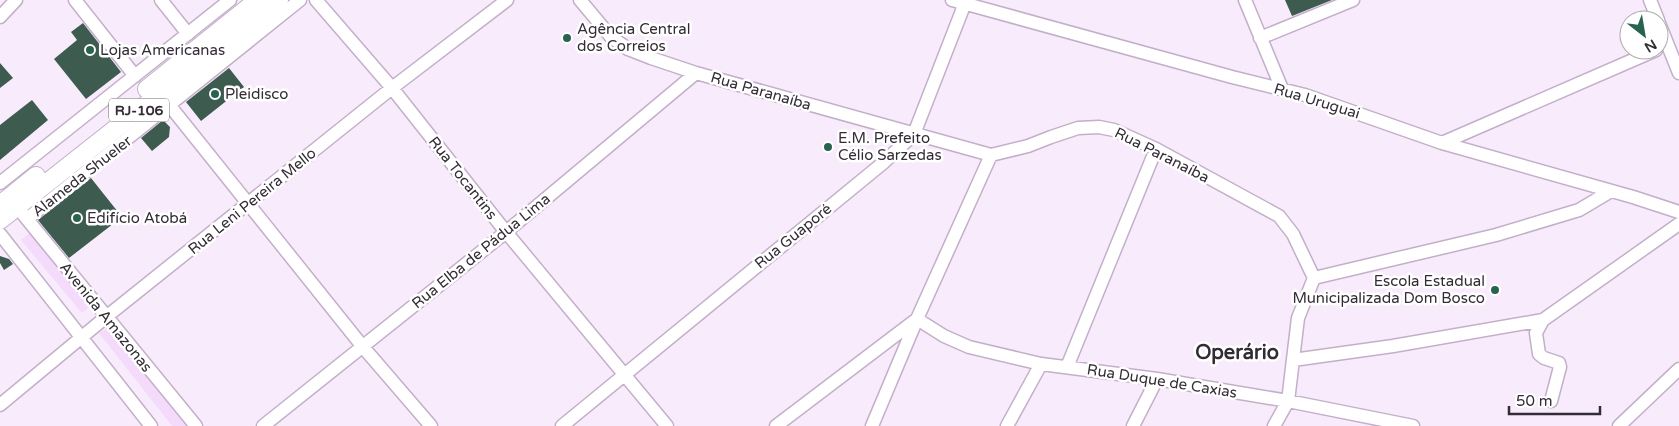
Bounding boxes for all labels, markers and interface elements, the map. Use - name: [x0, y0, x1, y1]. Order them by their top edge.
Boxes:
- north arrow: [1619, 10, 1669, 60]
- place label: Agência Central dos Correios: [577, 20, 690, 55]
- marker: Agência Central dos Correios: [561, 32, 573, 44]
- text: N: [1641, 36, 1660, 56]
- place label: Lojas Americanas: [100, 41, 225, 59]
- marker: Lojas Americanas: [84, 44, 96, 56]
- street label: Rua Paranaíba: [709, 68, 813, 114]
- street label: Rua Uruguai: [1272, 79, 1362, 123]
- place label: Pleidisco: [225, 85, 288, 103]
- marker: Pleidisco: [209, 88, 221, 100]
- road number: RJ-106: [109, 98, 169, 122]
- street label: Rua Paranaíba: [1112, 123, 1212, 187]
- place label: E.M. Prefeito Célio Sarzedas: [838, 129, 942, 164]
- street label: Alameda Shueler: [29, 131, 135, 220]
- street label: Rua Tocantins: [425, 133, 501, 223]
- marker: E.M. Prefeito Célio Sarzedas: [822, 141, 834, 153]
- street label: Rua Leni Pereira Mello: [184, 144, 320, 258]
- street label: Rua Elba de Pádua Lima: [408, 190, 554, 312]
- street label: Rua Guaporé: [751, 200, 835, 272]
- place label: Edifício Atobá: [87, 209, 187, 227]
- marker: Edifício Atobá: [71, 212, 83, 224]
- street label: Avenida Amazonas: [56, 258, 156, 376]
- place label: Escola Estadual Municipalizada Dom Bosco: [1292, 272, 1485, 307]
- marker: Escola Estadual Municipalizada Dom Bosco: [1489, 284, 1501, 296]
- district label: Operário: [1195, 341, 1279, 365]
- street label: Rua Duque de Caxias: [1086, 360, 1238, 402]
- scale bar: [1509, 384, 1600, 416]
- text: 50 m: [1516, 392, 1553, 410]

